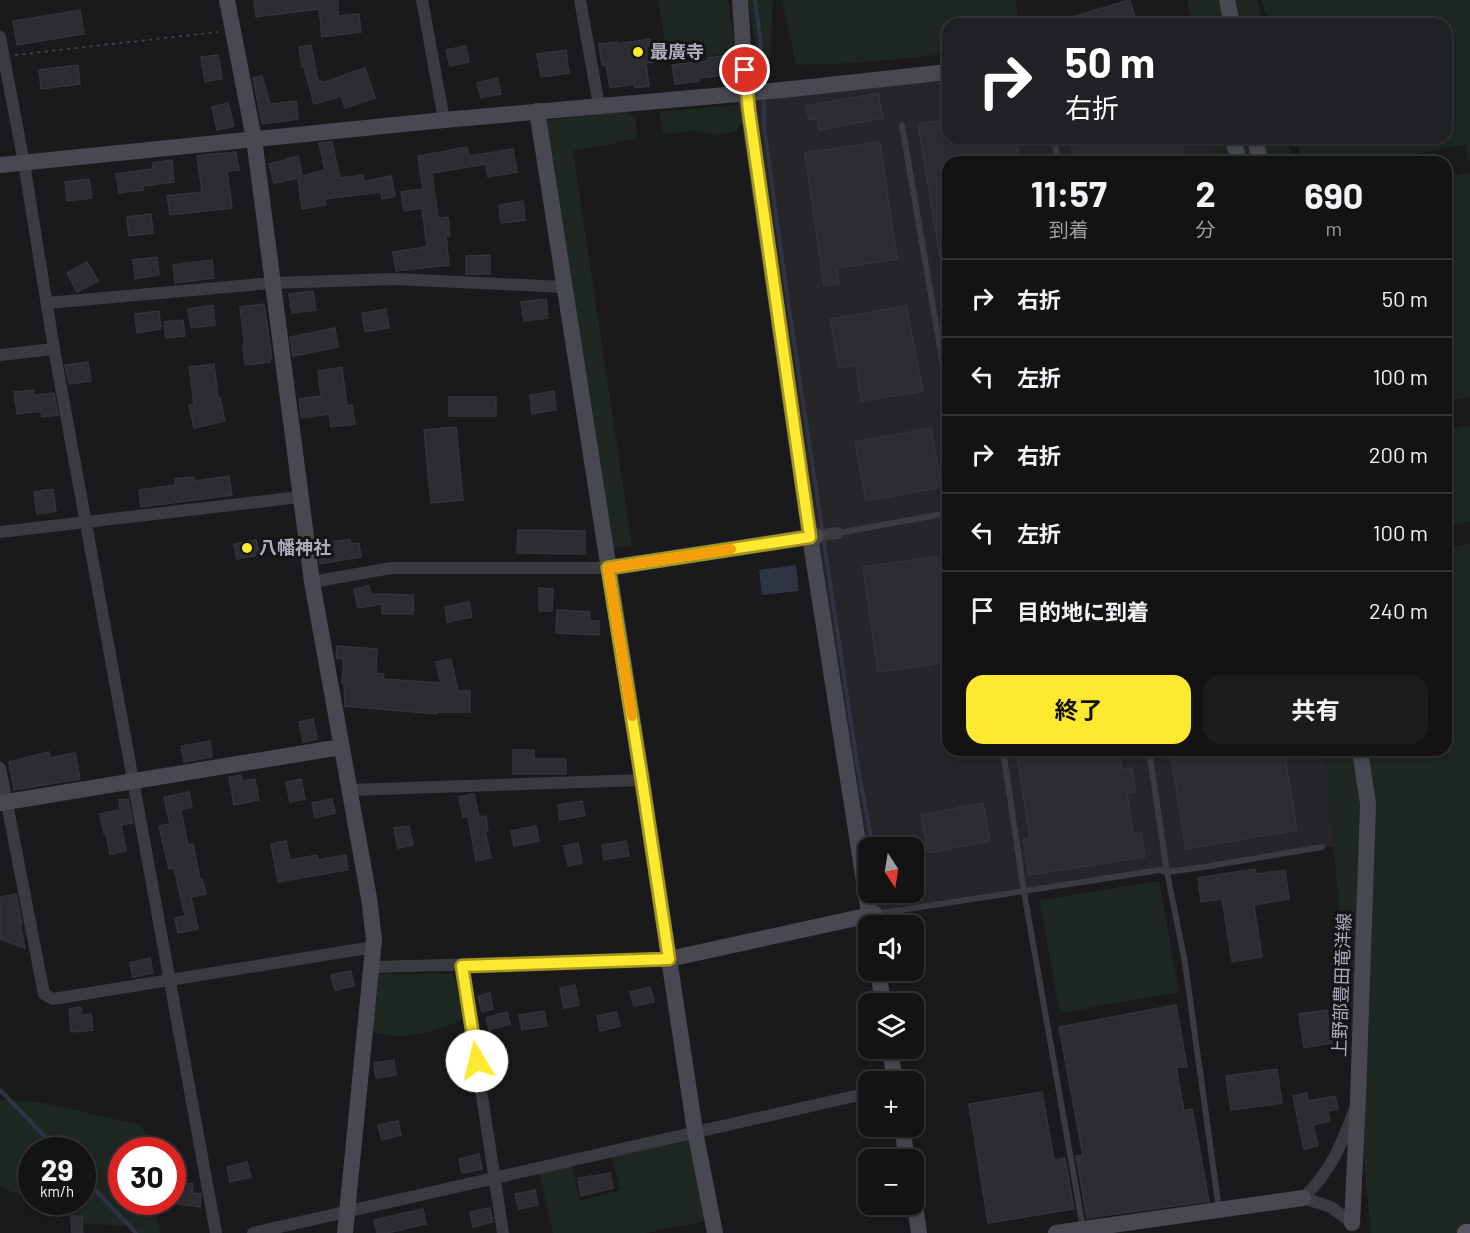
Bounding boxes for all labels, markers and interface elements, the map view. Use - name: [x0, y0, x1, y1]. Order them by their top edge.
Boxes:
- text: 50 m: [1065, 36, 1155, 86]
- place label: 最廣寺: [650, 40, 704, 62]
- icon: right: [966, 42, 1044, 120]
- pin: [719, 44, 770, 95]
- marker: 最廣寺: [631, 45, 645, 59]
- icon: arrive: [728, 53, 761, 86]
- text: 右折: [1065, 91, 1119, 123]
- text: 11:57: [1031, 171, 1107, 214]
- text: 2: [1195, 171, 1216, 214]
- text: 690: [1304, 173, 1363, 216]
- text: m: [1326, 216, 1342, 240]
- text: 到着: [1049, 217, 1089, 241]
- text: 分: [1196, 217, 1216, 241]
- icon: right: [966, 282, 999, 315]
- text: 50 m: [1382, 285, 1428, 311]
- text: 右折: [1017, 286, 1061, 312]
- icon: left: [966, 360, 999, 393]
- text: 100 m: [1373, 363, 1428, 389]
- text: 左折: [1017, 364, 1061, 390]
- icon: right: [966, 438, 999, 471]
- text: 200 m: [1369, 441, 1428, 467]
- text: 右折: [1017, 442, 1061, 468]
- icon: left: [966, 516, 999, 549]
- text: 100 m: [1373, 519, 1428, 545]
- text: 左折: [1017, 520, 1061, 546]
- place label: 八幡神社: [259, 536, 331, 558]
- marker: 八幡神社: [240, 541, 254, 555]
- icon: arrive: [966, 594, 999, 627]
- text: 240 m: [1369, 597, 1428, 623]
- text: 目的地に到着: [1017, 598, 1149, 624]
- button: 終了: [966, 675, 1191, 744]
- button: 共有: [1203, 675, 1428, 744]
- north arrow: [858, 837, 924, 903]
- map controls: [858, 837, 924, 1215]
- street label: 上野部豊田竜洋線: [1327, 913, 1355, 1057]
- button: sound: [858, 915, 924, 981]
- button: layers: [858, 993, 924, 1059]
- position arrow: [445, 1029, 509, 1093]
- button: +: [858, 1071, 924, 1137]
- speed limit sign: 30: [108, 1137, 186, 1215]
- button: −: [858, 1149, 924, 1215]
- text: 29: [41, 1151, 73, 1187]
- text: km/h: [40, 1182, 74, 1200]

